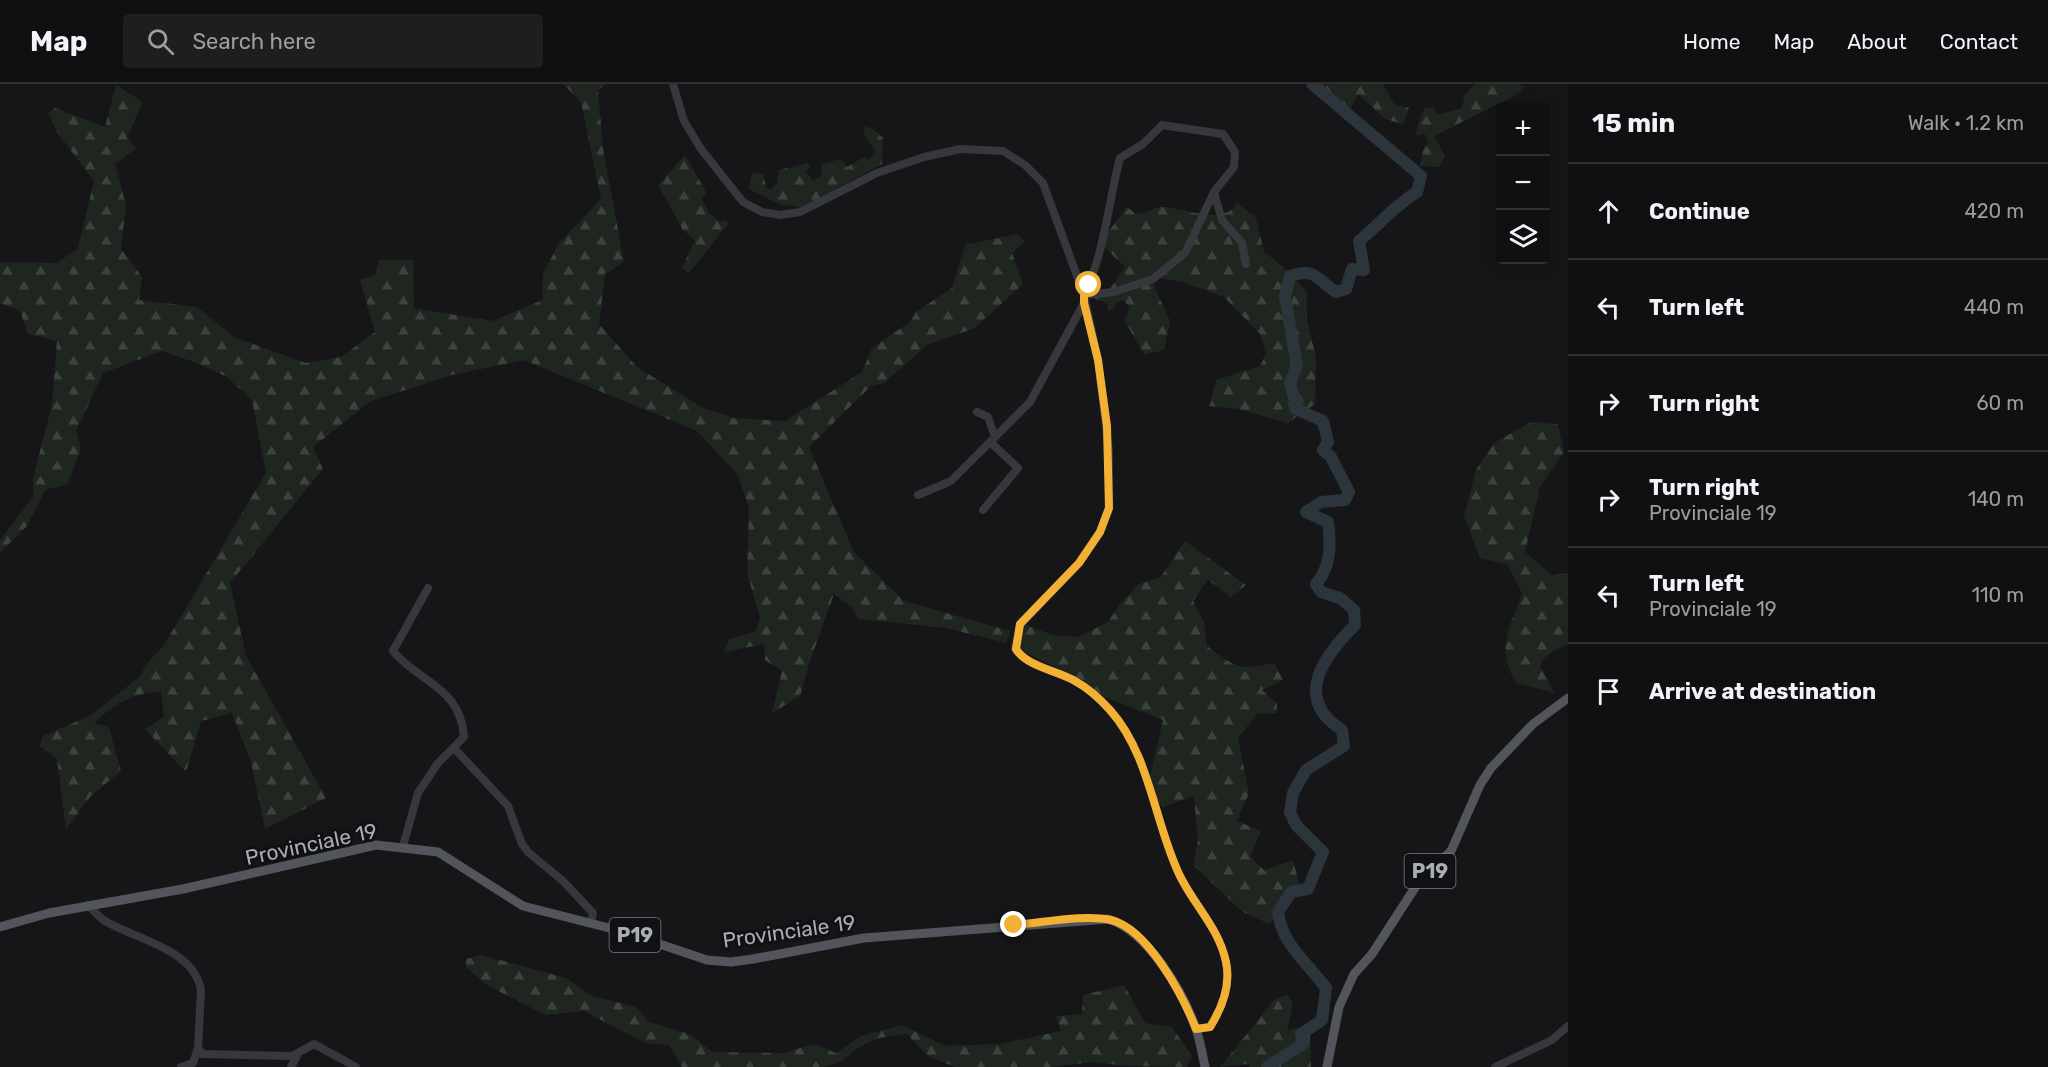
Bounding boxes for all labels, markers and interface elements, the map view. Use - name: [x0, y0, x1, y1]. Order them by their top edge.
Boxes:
- search box: [123, 14, 543, 68]
- text: Map: [30, 25, 87, 58]
- icon: search: [144, 25, 177, 58]
- text: Search here: [192, 28, 316, 55]
- text: Home: [1683, 29, 1740, 54]
- text: Map: [1773, 29, 1814, 54]
- text: About: [1847, 29, 1907, 54]
- text: Contact: [1940, 29, 2018, 54]
- map controls: [1496, 102, 1550, 264]
- button: +: [1496, 102, 1550, 156]
- text: 15 min: [1592, 108, 1675, 139]
- text: Walk · 1.2 km: [1908, 111, 2024, 135]
- button: −: [1496, 156, 1550, 210]
- icon: ahead: [1592, 195, 1625, 228]
- text: Continue: [1649, 198, 1750, 225]
- text: 420 m: [1964, 199, 2024, 223]
- button: layers: [1496, 210, 1550, 264]
- route start: [1075, 271, 1101, 297]
- icon: left: [1592, 291, 1625, 324]
- text: Turn left: [1649, 294, 1744, 321]
- text: 440 m: [1964, 295, 2024, 319]
- icon: right: [1592, 387, 1625, 420]
- text: Turn right: [1649, 390, 1759, 417]
- text: 60 m: [1977, 391, 2024, 415]
- text: Turn right: [1649, 474, 1759, 501]
- icon: right: [1592, 483, 1625, 516]
- text: 140 m: [1968, 487, 2024, 511]
- text: Provinciale 19: [1649, 501, 1777, 525]
- text: Turn left: [1649, 570, 1744, 597]
- icon: left: [1592, 579, 1625, 612]
- text: 110 m: [1972, 583, 2024, 607]
- text: Provinciale 19: [1649, 597, 1777, 621]
- icon: arrive: [1592, 675, 1625, 708]
- text: Arrive at destination: [1649, 678, 1876, 705]
- street label: Provinciale 19: [243, 818, 379, 870]
- road number: P19: [1404, 854, 1456, 888]
- street label: Provinciale 19: [721, 909, 857, 953]
- route end: [1000, 911, 1026, 937]
- road number: P19: [610, 918, 660, 952]

